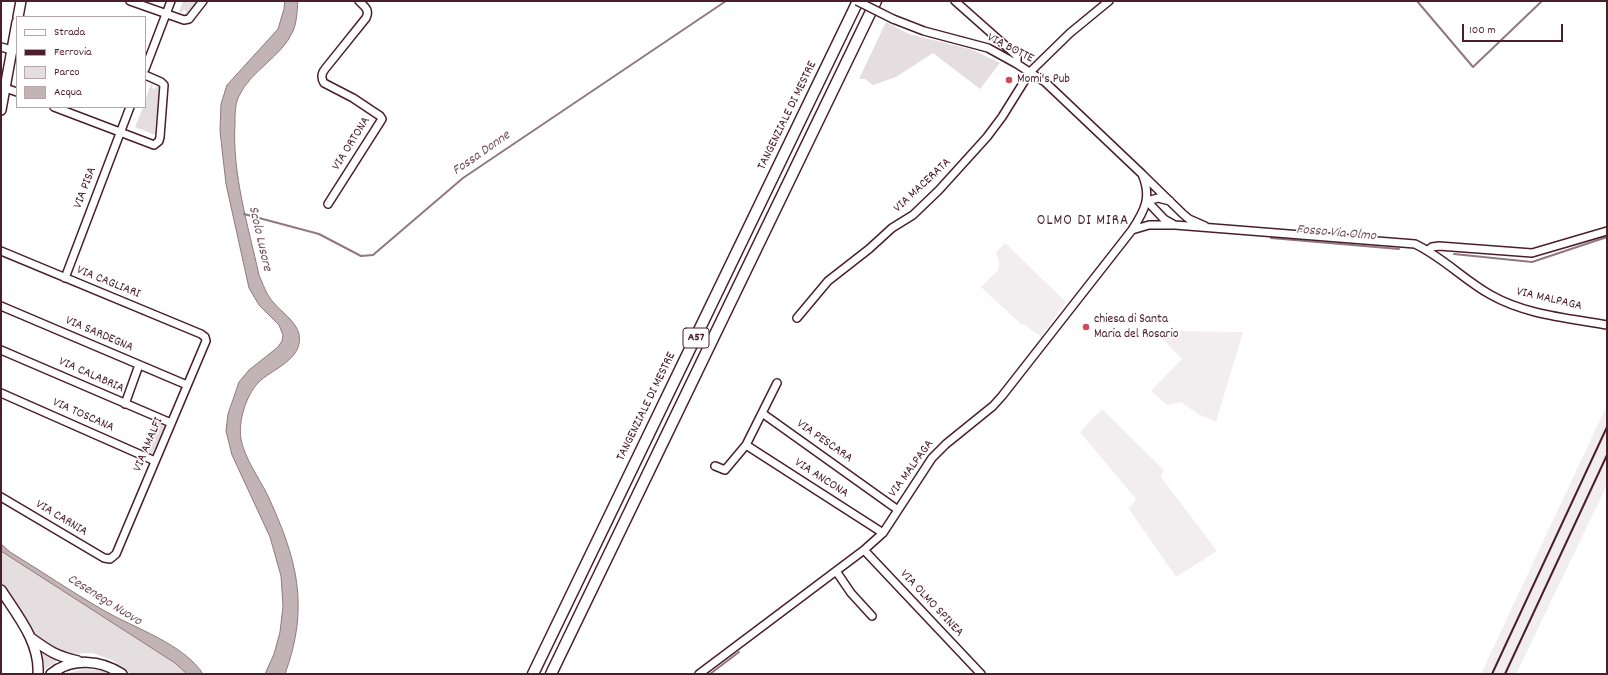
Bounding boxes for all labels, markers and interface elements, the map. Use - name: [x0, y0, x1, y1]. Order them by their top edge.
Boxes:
- legend: [16, 16, 146, 108]
- scale bar: [1464, 16, 1565, 42]
- text: 100 m: [1469, 22, 1496, 39]
- text: Strada: [54, 24, 85, 41]
- street label: VIA BOTTE: [984, 31, 1036, 67]
- text: Ferrovia: [54, 44, 92, 61]
- street label: TANGENZIALE DI MESTRE: [755, 59, 821, 173]
- text: Parco: [54, 64, 80, 81]
- place label: Momi's Pub: [1017, 72, 1070, 88]
- marker: Momi's Pub: [1004, 75, 1014, 85]
- text: Acqua: [54, 84, 82, 101]
- street label: VIA ORTONA: [329, 114, 375, 174]
- water label: Fossa Donne: [450, 128, 514, 180]
- street label: VIA MACERATA: [891, 155, 955, 217]
- street label: VIA PISA: [71, 165, 101, 211]
- water label: Scolo Lusore: [243, 205, 275, 273]
- district label: OLMO DI MIRA: [1037, 213, 1129, 231]
- water label: Fosso Via Olmo: [1295, 222, 1377, 246]
- street label: VIA CAGLIARI: [74, 263, 142, 303]
- street label: VIA MALPAGA: [1515, 285, 1583, 315]
- place label: chiesa di Santa Maria del Rosario: [1094, 312, 1179, 343]
- street label: VIA SARDEGNA: [63, 314, 135, 356]
- marker: chiesa di Santa Maria del Rosario: [1081, 322, 1091, 332]
- road number: A57: [683, 328, 709, 348]
- street label: TANGENZIALE DI MESTRE: [614, 350, 680, 464]
- street label: VIA CALABRIA: [56, 355, 126, 397]
- street label: VIA TOSCANA: [50, 395, 116, 437]
- street label: VIA AMALFI: [131, 416, 167, 474]
- street label: VIA PESCARA: [793, 417, 855, 467]
- street label: VIA MALPAGA: [886, 437, 938, 501]
- street label: VIA ANCONA: [791, 456, 851, 502]
- street label: VIA CARNIA: [32, 497, 90, 541]
- street label: VIA OLMO SPINEA: [896, 567, 966, 641]
- water label: Cesenego Nuovo: [64, 571, 144, 631]

